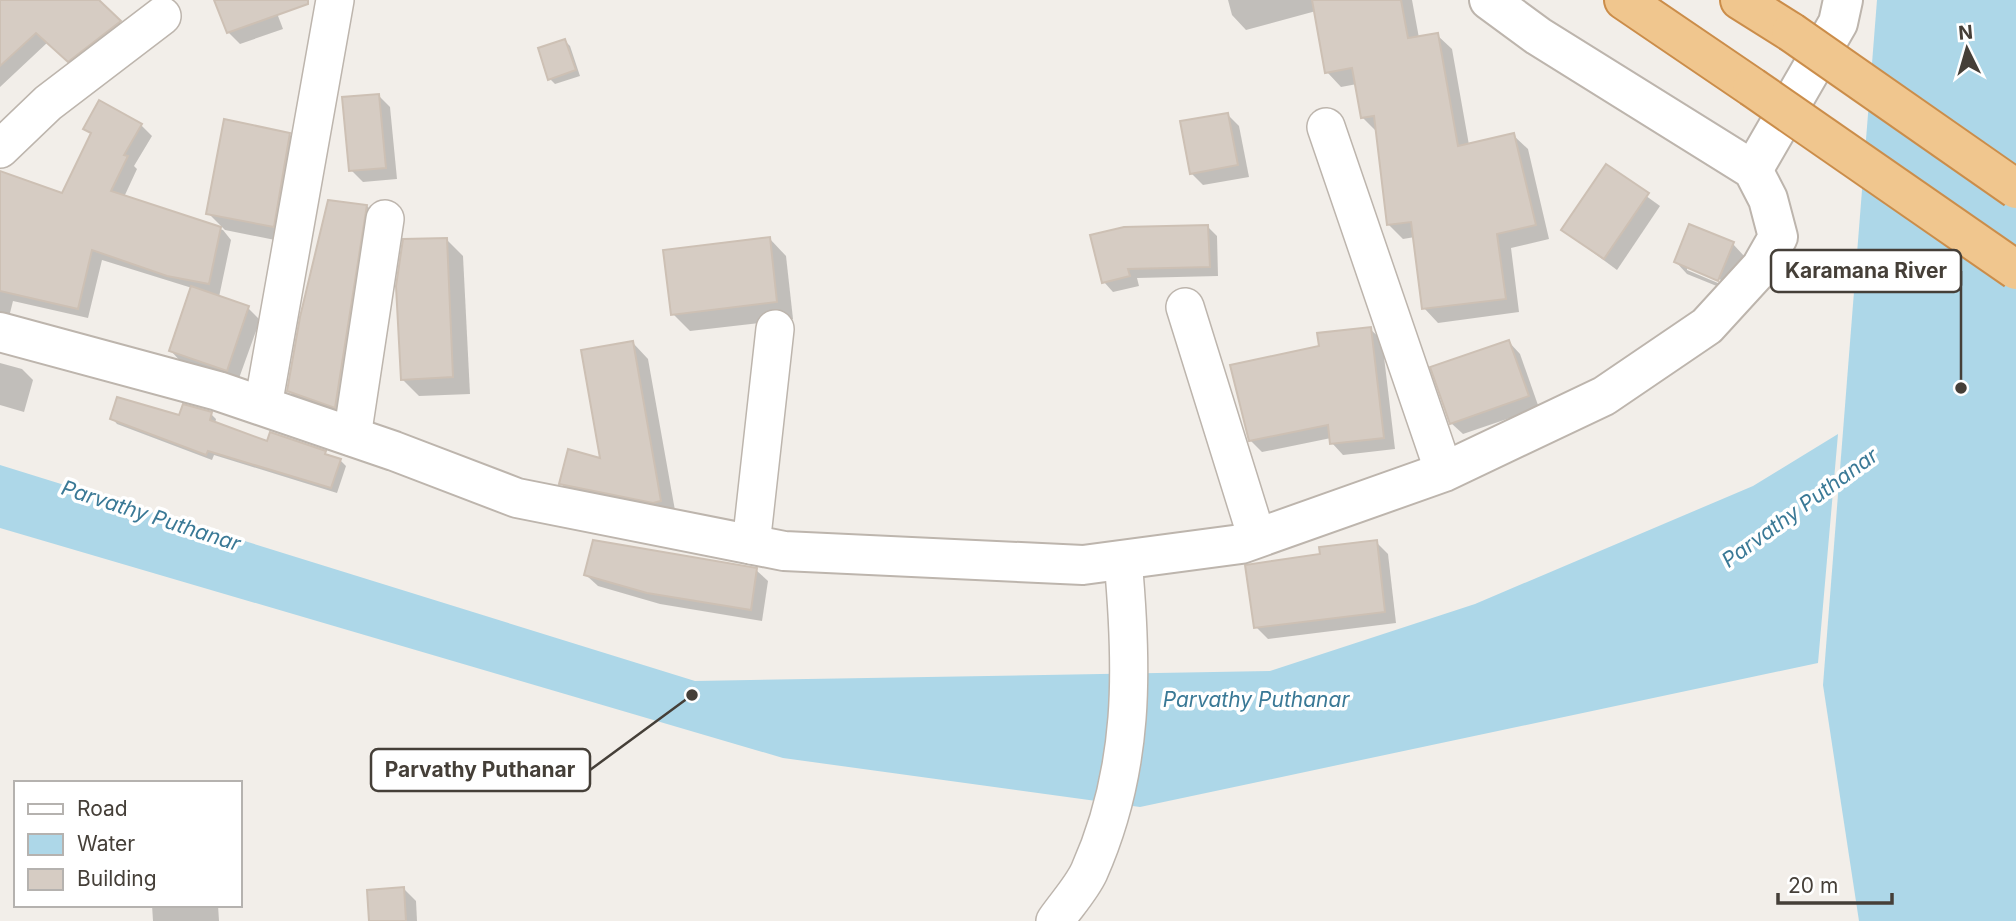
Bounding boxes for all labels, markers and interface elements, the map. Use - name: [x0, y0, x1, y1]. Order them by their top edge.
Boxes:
- north arrow: [1932, 14, 2002, 84]
- text: N: [1957, 20, 1974, 45]
- callout: Karamana River: [1771, 250, 1961, 292]
- text: Karamana River: [1785, 258, 1947, 283]
- water label: Parvathy Puthanar: [1717, 442, 1883, 573]
- water label: Parvathy Puthanar: [59, 475, 245, 557]
- water label: Parvathy Puthanar: [1163, 687, 1350, 712]
- callout: Parvathy Puthanar: [371, 749, 590, 791]
- text: Parvathy Puthanar: [385, 757, 576, 782]
- legend: [14, 781, 242, 907]
- text: Road: [77, 796, 128, 821]
- text: Water: [77, 831, 135, 856]
- scale bar: [1778, 862, 1892, 906]
- text: Building: [77, 866, 157, 891]
- text: 20 m: [1788, 873, 1838, 898]

